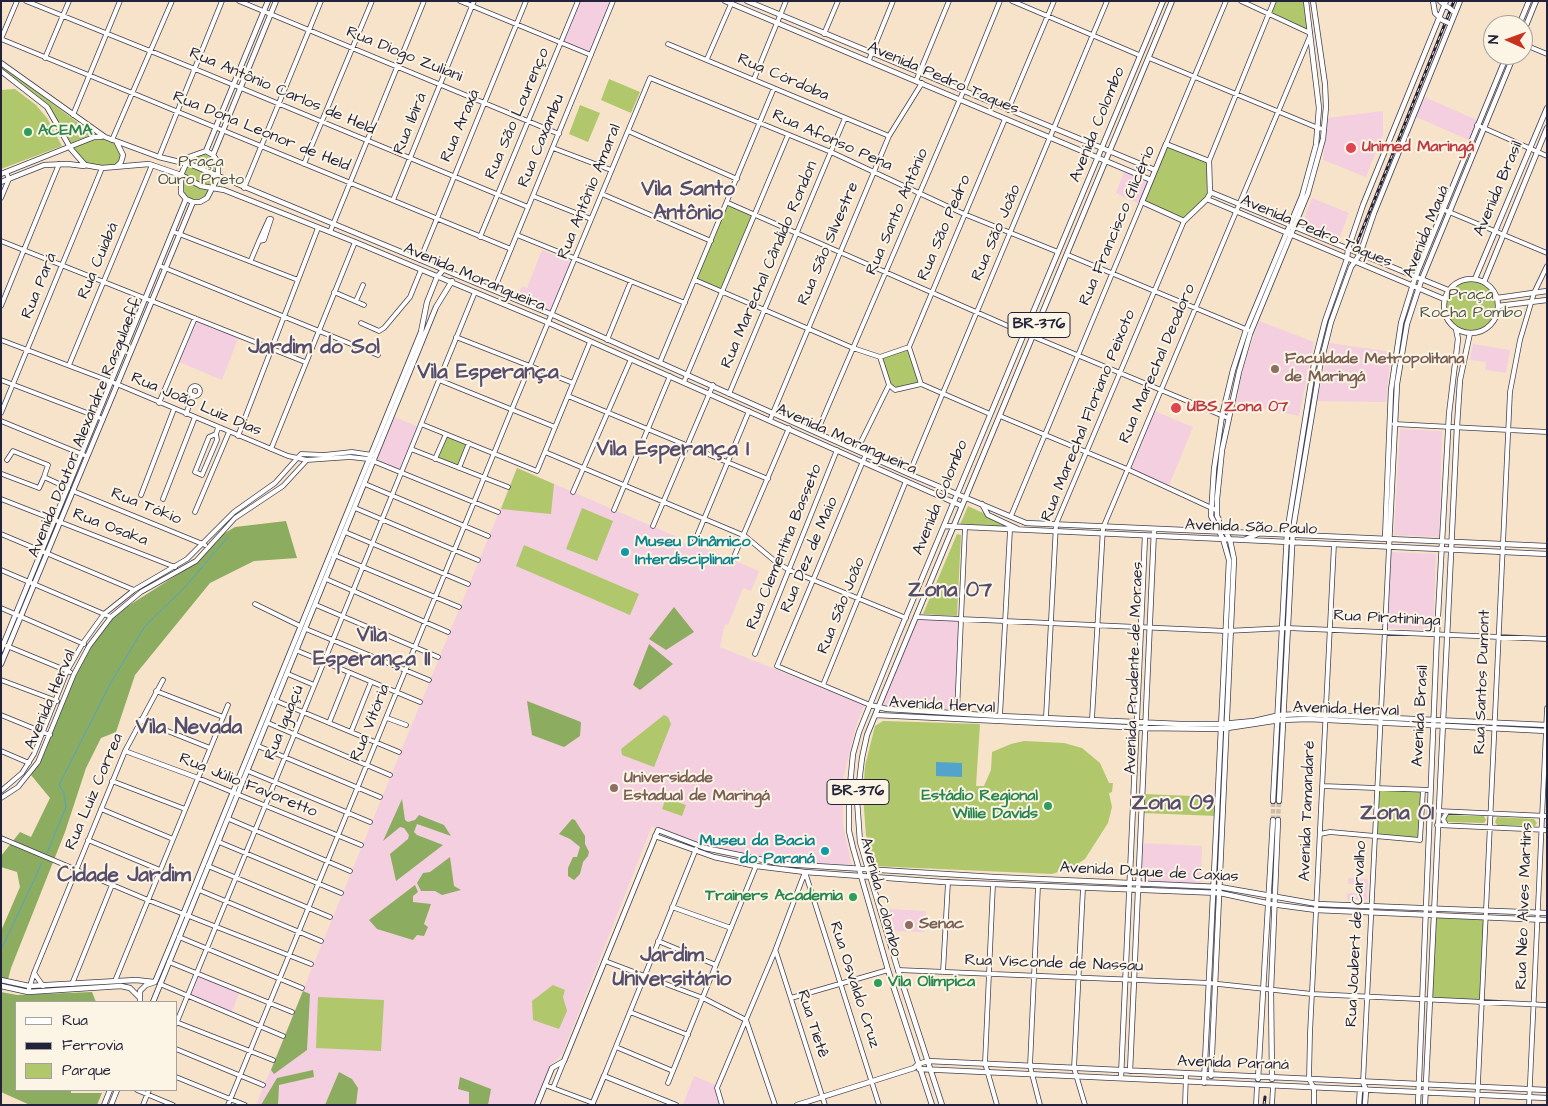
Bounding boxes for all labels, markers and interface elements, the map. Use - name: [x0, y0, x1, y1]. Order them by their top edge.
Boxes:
- north arrow: [1483, 15, 1533, 65]
- street label: Rua Diogo Zuliani: [343, 23, 465, 87]
- text: N: [1484, 35, 1504, 44]
- street label: Avenida Pedro Taques: [864, 38, 1022, 120]
- street label: Rua Antônio Carlos de Held: [186, 44, 378, 140]
- street label: Rua São Lourenço: [482, 45, 554, 183]
- street label: Rua Córdoba: [734, 50, 832, 106]
- street label: Avenida Colombo: [1066, 65, 1130, 185]
- street label: Rua Araxá: [437, 87, 485, 165]
- street label: Rua Dona Leonor de Held: [170, 88, 352, 176]
- street label: Rua Ibirá: [390, 90, 432, 158]
- street label: Rua Caxambu: [515, 92, 569, 190]
- street label: Rua Afonso Pena: [769, 106, 895, 176]
- place label: ACEMA: [38, 122, 93, 142]
- street label: Rua Antônio Amaral: [554, 122, 626, 262]
- marker: ACEMA: [22, 126, 34, 138]
- place label: Unimed Maringá: [1362, 138, 1474, 158]
- street label: Avenida Brasil: [1470, 138, 1528, 240]
- marker: Unimed Maringá: [1344, 141, 1358, 155]
- street label: Rua Francisco Glicério: [1076, 143, 1160, 309]
- street label: Rua Santo Antônio: [863, 146, 933, 278]
- park label: Praça Ouro Preto: [158, 153, 244, 191]
- street label: Rua Marechal Cândido Rondon: [718, 158, 822, 372]
- street label: Rua São Pedro: [914, 172, 976, 284]
- district label: Vila Santo Antônio: [641, 178, 735, 228]
- street label: Rua São Silvestre: [794, 179, 864, 309]
- street label: Rua São João: [968, 182, 1026, 284]
- street label: Avenida Mauá: [1400, 183, 1454, 281]
- street label: Avenida Pedro Taques: [1237, 191, 1395, 273]
- street label: Rua Cuiabá: [74, 220, 124, 302]
- street label: Avenida Morangueira: [400, 239, 548, 317]
- street label: Rua Pará: [18, 250, 62, 322]
- street label: Rua Marechal Deodoro: [1116, 281, 1200, 447]
- park label: Praça Rocha Pombo: [1420, 286, 1522, 324]
- street label: Avenida Doutor Alexandre Rasgulaeff: [25, 296, 147, 560]
- street label: Rua Marechal Floriano Peixoto: [1038, 307, 1140, 525]
- road number: BR-376: [1008, 312, 1070, 338]
- district label: Jardim do Sol: [248, 336, 380, 362]
- place label: Faculdade Metropolitana de Maringá: [1285, 350, 1464, 388]
- district label: Vila Esperança: [417, 361, 559, 387]
- marker: Faculdade Metropolitana de Maringá: [1269, 363, 1281, 375]
- street label: Rua João Luiz Dias: [128, 369, 264, 441]
- place label: UBS Zona 07: [1187, 398, 1288, 418]
- street label: Avenida Morangueira: [773, 400, 919, 480]
- marker: UBS Zona 07: [1169, 401, 1183, 415]
- district label: Vila Esperança I: [596, 438, 750, 464]
- street label: Avenida Colombo: [909, 438, 973, 558]
- street label: Rua Clementina Basseto: [743, 461, 827, 633]
- street label: Rua Tókio: [108, 484, 184, 530]
- street label: Rua Dez de Maio: [777, 494, 843, 616]
- street label: Rua Osaka: [70, 505, 150, 551]
- street label: Avenida São Paulo: [1185, 516, 1317, 540]
- place label: Museu Dinâmico Interdisciplinar: [635, 533, 751, 571]
- marker: Museu Dinâmico Interdisciplinar: [619, 546, 631, 558]
- street label: Rua São João: [814, 555, 870, 657]
- street label: Avenida Prudente de Moraes: [1122, 561, 1148, 775]
- district label: Zona 07: [908, 579, 992, 605]
- street label: Rua Piratininga: [1333, 607, 1441, 631]
- street label: Rua Santos Dumont: [1471, 609, 1495, 755]
- district label: Vila Esperança II: [313, 624, 431, 674]
- street label: Avenida Herval: [21, 647, 81, 753]
- street label: Avenida Brasil: [1409, 665, 1433, 767]
- street label: Rua Vitória: [347, 682, 395, 764]
- street label: Rua Iguaçú: [261, 683, 309, 763]
- street label: Avenida Herval: [888, 694, 996, 718]
- street label: Avenida Herval: [1292, 699, 1400, 721]
- district label: Vila Nevada: [136, 716, 242, 742]
- street label: Rua Luiz Correa: [62, 731, 128, 853]
- street label: Avenida Tamandaré: [1296, 740, 1320, 882]
- street label: Rua Júlio Favoretto: [176, 750, 320, 822]
- place label: Universidade Estadual de Maringá: [624, 769, 770, 807]
- road number: BR-376: [827, 780, 889, 804]
- marker: Universidade Estadual de Maringá: [608, 782, 620, 794]
- place label: Estádio Regional Willie Davids: [921, 787, 1038, 825]
- district label: Zona 09: [1131, 792, 1215, 818]
- marker: Estádio Regional Willie Davids: [1042, 800, 1054, 812]
- district label: Zona 01: [1360, 802, 1434, 828]
- street label: Rua Néo Alves Martins: [1512, 822, 1538, 990]
- place label: Museu da Bacia do Paraná: [699, 832, 815, 870]
- street label: Avenida Colombo: [855, 835, 905, 959]
- street label: Rua Joubert de Carvalho: [1343, 840, 1371, 1028]
- marker: Museu da Bacia do Paraná: [819, 845, 831, 857]
- street label: Avenida Duque de Caxias: [1059, 859, 1239, 887]
- district label: Cidade Jardim: [57, 864, 191, 890]
- place label: Trainers Academia: [705, 887, 843, 907]
- marker: Trainers Academia: [847, 891, 859, 903]
- place label: Senac: [919, 915, 964, 935]
- street label: Rua Osvaldo Cruz: [825, 919, 883, 1051]
- marker: Senac: [903, 919, 915, 931]
- district label: Jardim Universitário: [613, 944, 731, 994]
- street label: Rua Visconde de Nassau: [964, 951, 1144, 977]
- place label: Vila Olímpica: [888, 973, 975, 993]
- marker: Vila Olímpica: [872, 977, 884, 989]
- street label: Rua Tietê: [792, 988, 832, 1060]
- legend: [15, 1001, 178, 1091]
- text: Rua: [62, 1010, 88, 1031]
- text: Ferrovia: [62, 1035, 123, 1056]
- street label: Avenida Paraná: [1177, 1052, 1289, 1076]
- text: Parque: [62, 1060, 111, 1081]

